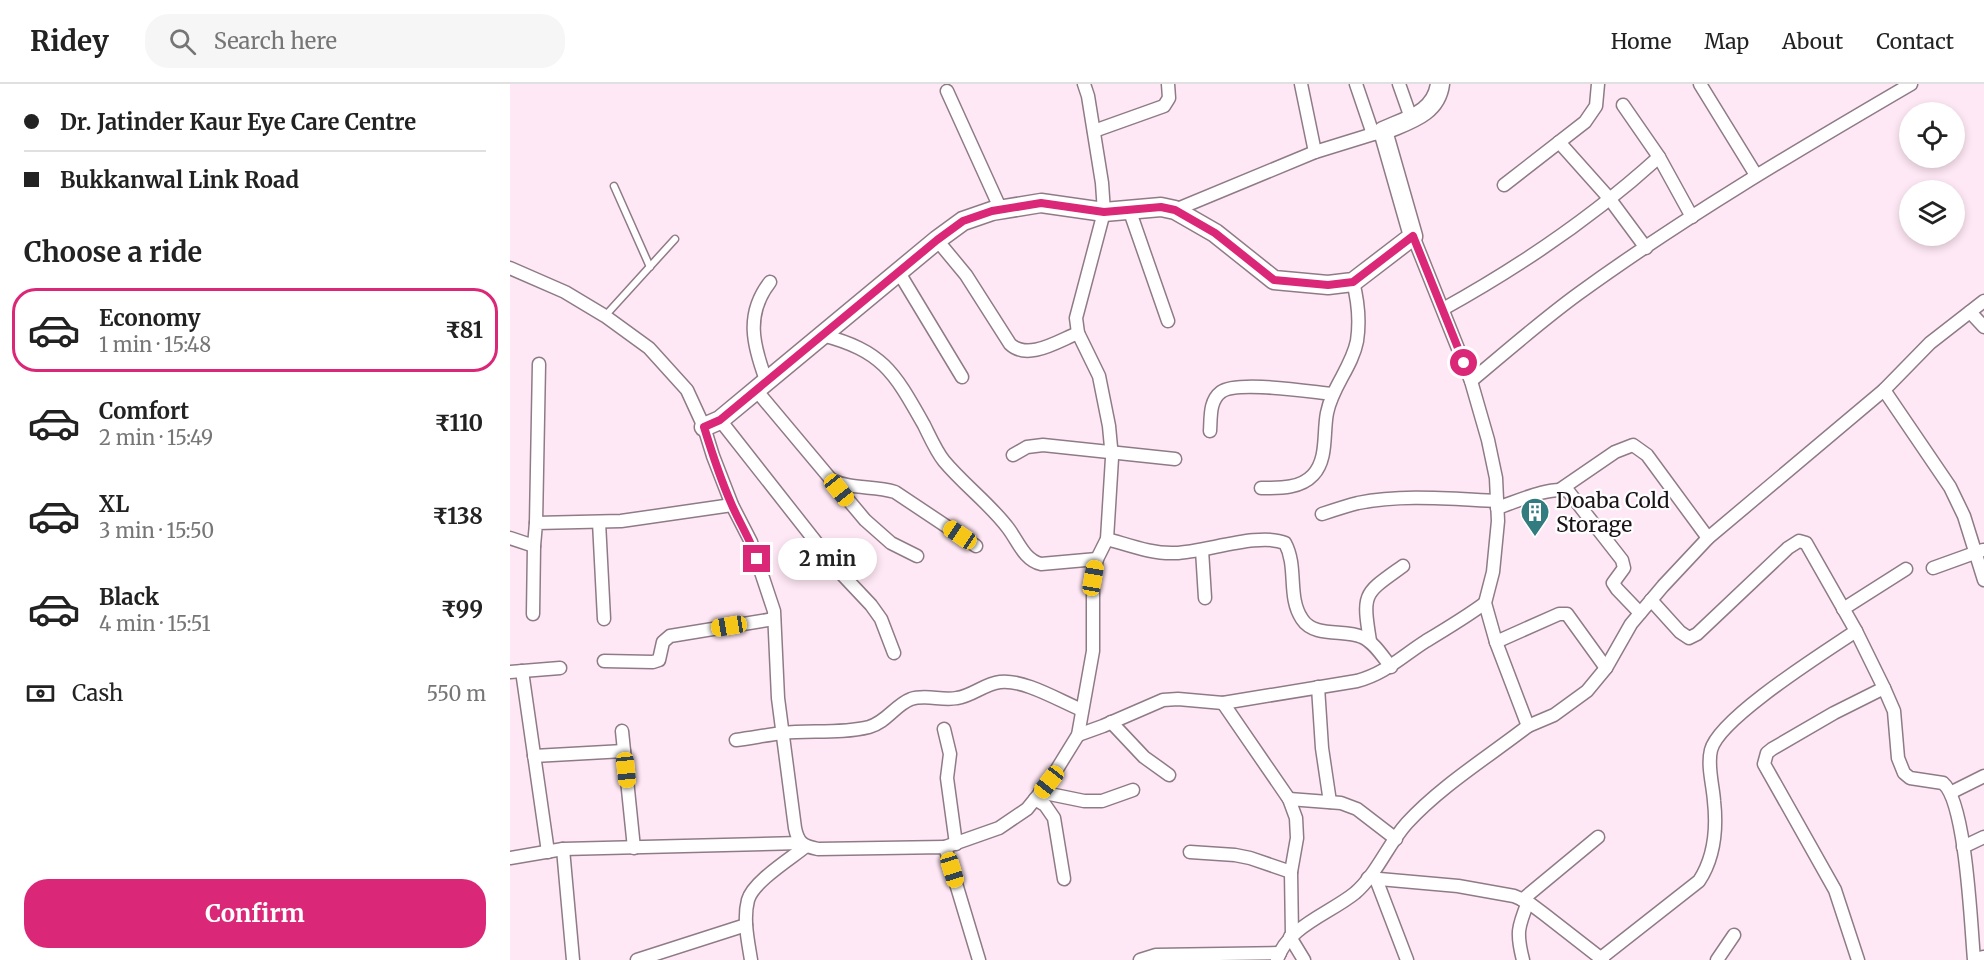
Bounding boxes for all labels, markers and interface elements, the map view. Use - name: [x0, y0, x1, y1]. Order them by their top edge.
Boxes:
- search box: [145, 14, 565, 68]
- text: Ridey: [30, 23, 109, 59]
- icon: search: [166, 25, 199, 58]
- text: Search here: [214, 27, 337, 55]
- text: Home: [1611, 28, 1671, 55]
- text: Map: [1704, 28, 1749, 55]
- text: About: [1782, 28, 1843, 55]
- text: Contact: [1876, 28, 1954, 55]
- map controls: [1899, 102, 1965, 246]
- button: locate: [1899, 102, 1965, 168]
- text: Dr. Jatinder Kaur Eye Care Centre: [60, 108, 416, 136]
- text: Bukkanwal Link Road: [60, 166, 299, 194]
- button: layers: [1899, 180, 1965, 246]
- text: Choose a ride: [24, 235, 202, 269]
- icon: car: [27, 303, 81, 357]
- text: Economy: [99, 304, 200, 332]
- text: ₹81: [445, 316, 483, 344]
- text: 1 min · 15:48: [99, 332, 211, 357]
- route start: [1450, 349, 1477, 376]
- icon: car: [27, 396, 81, 450]
- text: Comfort: [99, 397, 189, 425]
- text: ₹110: [435, 409, 483, 437]
- text: 2 min · 15:49: [99, 425, 213, 450]
- car: [821, 470, 857, 510]
- place label: Doaba Cold Storage: [1556, 487, 1670, 538]
- icon: car: [27, 489, 81, 543]
- text: XL: [99, 490, 129, 518]
- building icon: Doaba Cold Storage: [1519, 496, 1551, 538]
- text: ₹138: [432, 502, 483, 530]
- car: [940, 517, 980, 553]
- text: 3 min · 15:50: [99, 518, 214, 543]
- callout: 2 min: [778, 538, 877, 580]
- route end: [743, 545, 770, 572]
- text: 2 min: [799, 546, 856, 571]
- car: [1081, 559, 1105, 597]
- icon: car: [27, 582, 81, 636]
- text: Black: [99, 583, 159, 611]
- text: ₹99: [441, 595, 483, 623]
- text: 4 min · 15:51: [99, 611, 211, 636]
- car: [710, 614, 748, 638]
- icon: cash: [24, 677, 57, 710]
- text: Cash: [72, 679, 123, 707]
- text: 550 m: [427, 681, 486, 706]
- car: [615, 751, 637, 789]
- car: [1031, 762, 1067, 802]
- car: [938, 850, 966, 890]
- button: Confirm: [24, 879, 486, 948]

